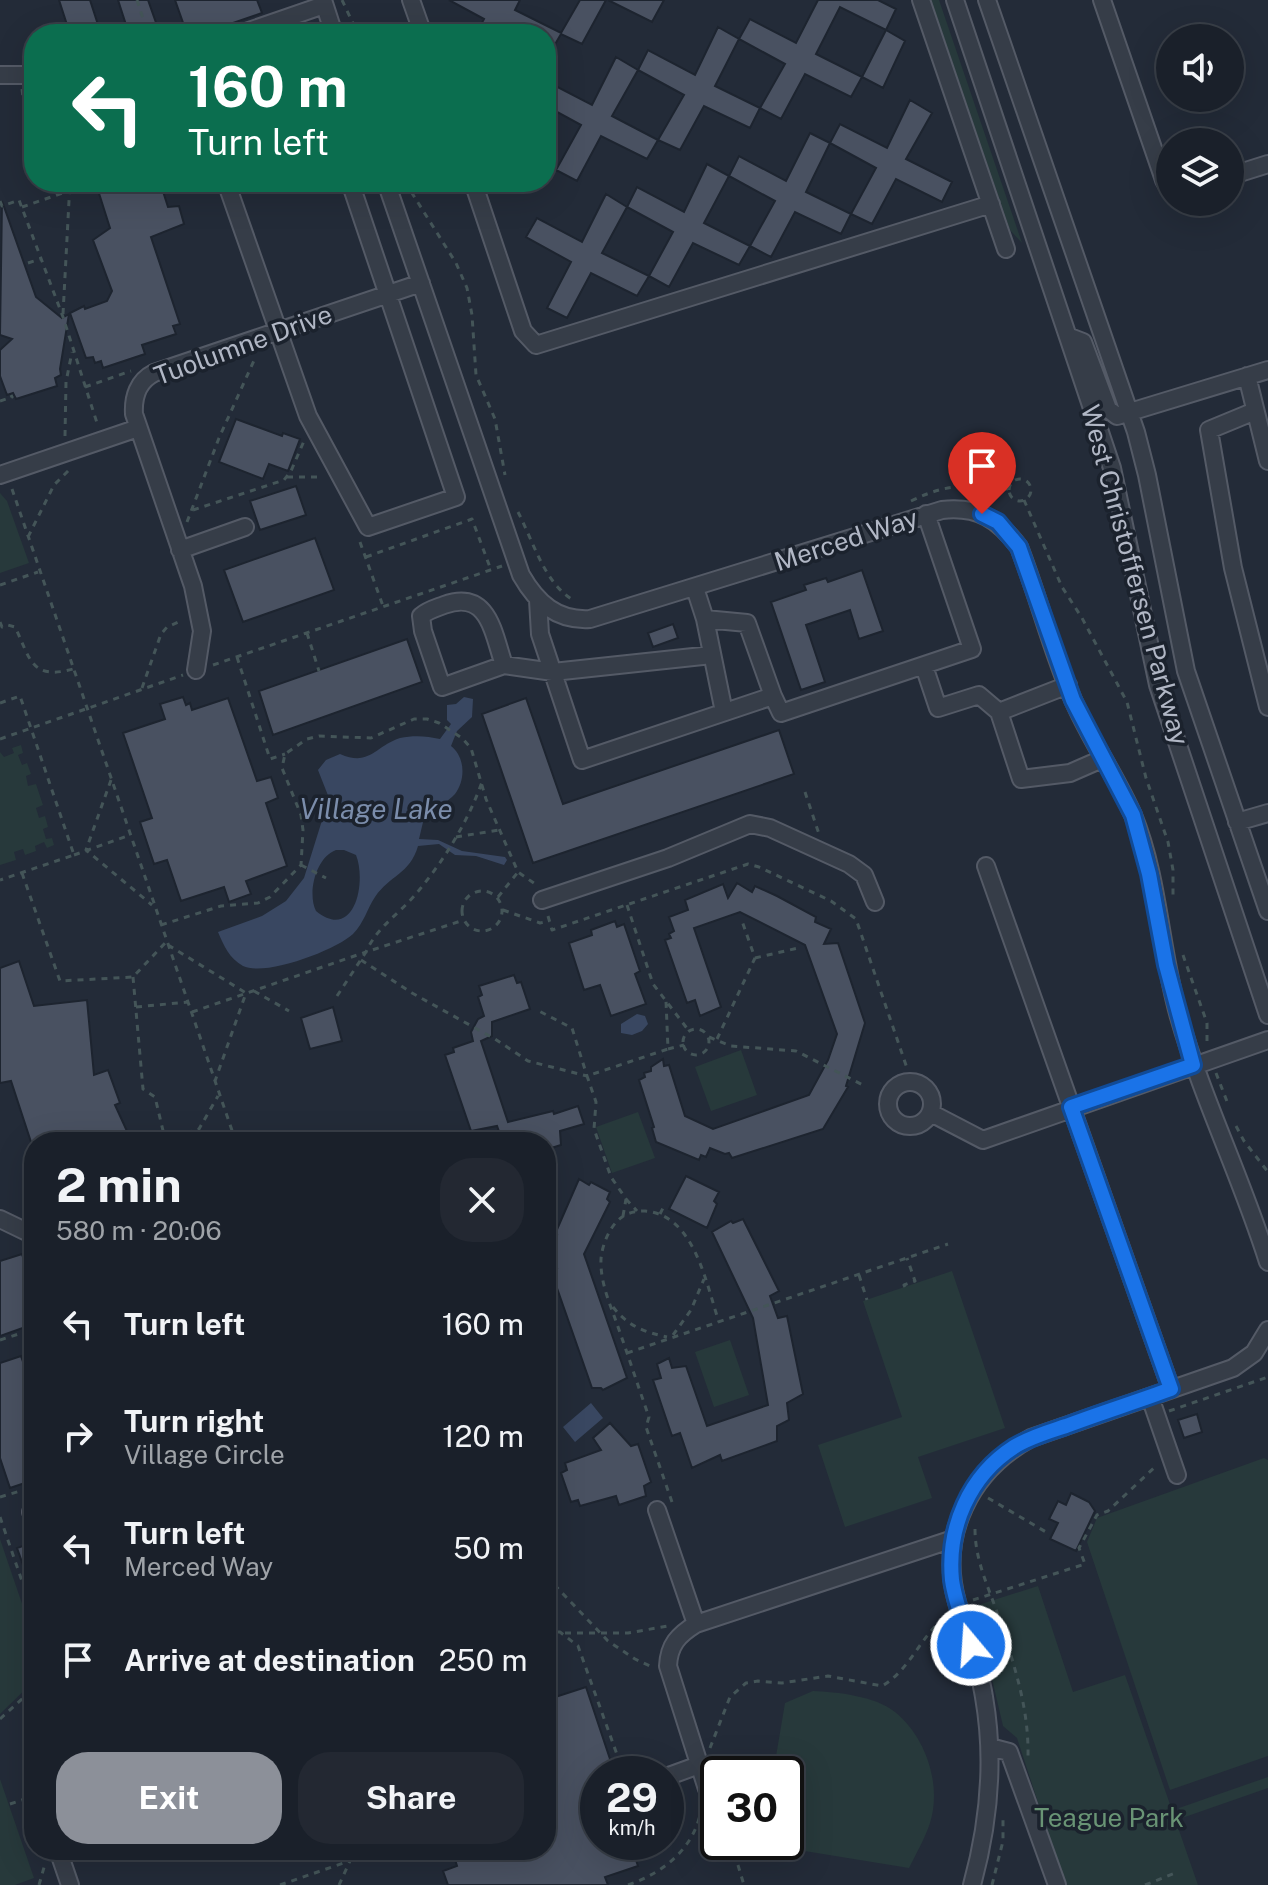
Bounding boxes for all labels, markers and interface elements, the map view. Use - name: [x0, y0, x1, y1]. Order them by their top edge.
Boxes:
- map controls: [1156, 24, 1244, 216]
- button: sound: [1156, 24, 1244, 112]
- text: 160 m: [188, 54, 348, 120]
- icon: left: [56, 56, 160, 160]
- text: Turn left: [188, 121, 329, 163]
- button: layers: [1156, 128, 1244, 216]
- street label: Tuolumne Drive: [150, 298, 336, 391]
- street label: West Christoffersen Parkway: [1075, 401, 1196, 749]
- pin: [948, 432, 1016, 514]
- icon: arrive: [960, 444, 1004, 488]
- street label: Merced Way: [770, 502, 922, 577]
- water label: Village Lake: [299, 792, 453, 825]
- text: 2 min: [56, 1156, 182, 1213]
- button: close: [440, 1158, 524, 1242]
- text: 580 m · 20:06: [56, 1215, 222, 1246]
- icon: left: [56, 1302, 100, 1346]
- text: Turn left: [124, 1306, 245, 1342]
- text: 160 m: [442, 1306, 524, 1342]
- text: Turn right: [124, 1403, 264, 1439]
- icon: right: [56, 1414, 100, 1458]
- text: 120 m: [442, 1418, 524, 1454]
- text: Village Circle: [124, 1439, 285, 1470]
- text: Turn left: [124, 1515, 245, 1551]
- icon: left: [56, 1526, 100, 1570]
- text: 50 m: [453, 1530, 524, 1566]
- text: Merced Way: [124, 1551, 273, 1582]
- position arrow: [929, 1603, 1013, 1687]
- icon: arrive: [56, 1638, 100, 1682]
- text: Arrive at destination: [124, 1642, 415, 1678]
- text: 250 m: [439, 1642, 527, 1678]
- button: Exit: [56, 1752, 282, 1844]
- button: Share: [298, 1752, 524, 1844]
- speed limit sign: 30: [700, 1756, 804, 1860]
- text: 29: [606, 1774, 658, 1821]
- park label: Teague Park: [1034, 1802, 1184, 1833]
- text: km/h: [608, 1816, 656, 1840]

